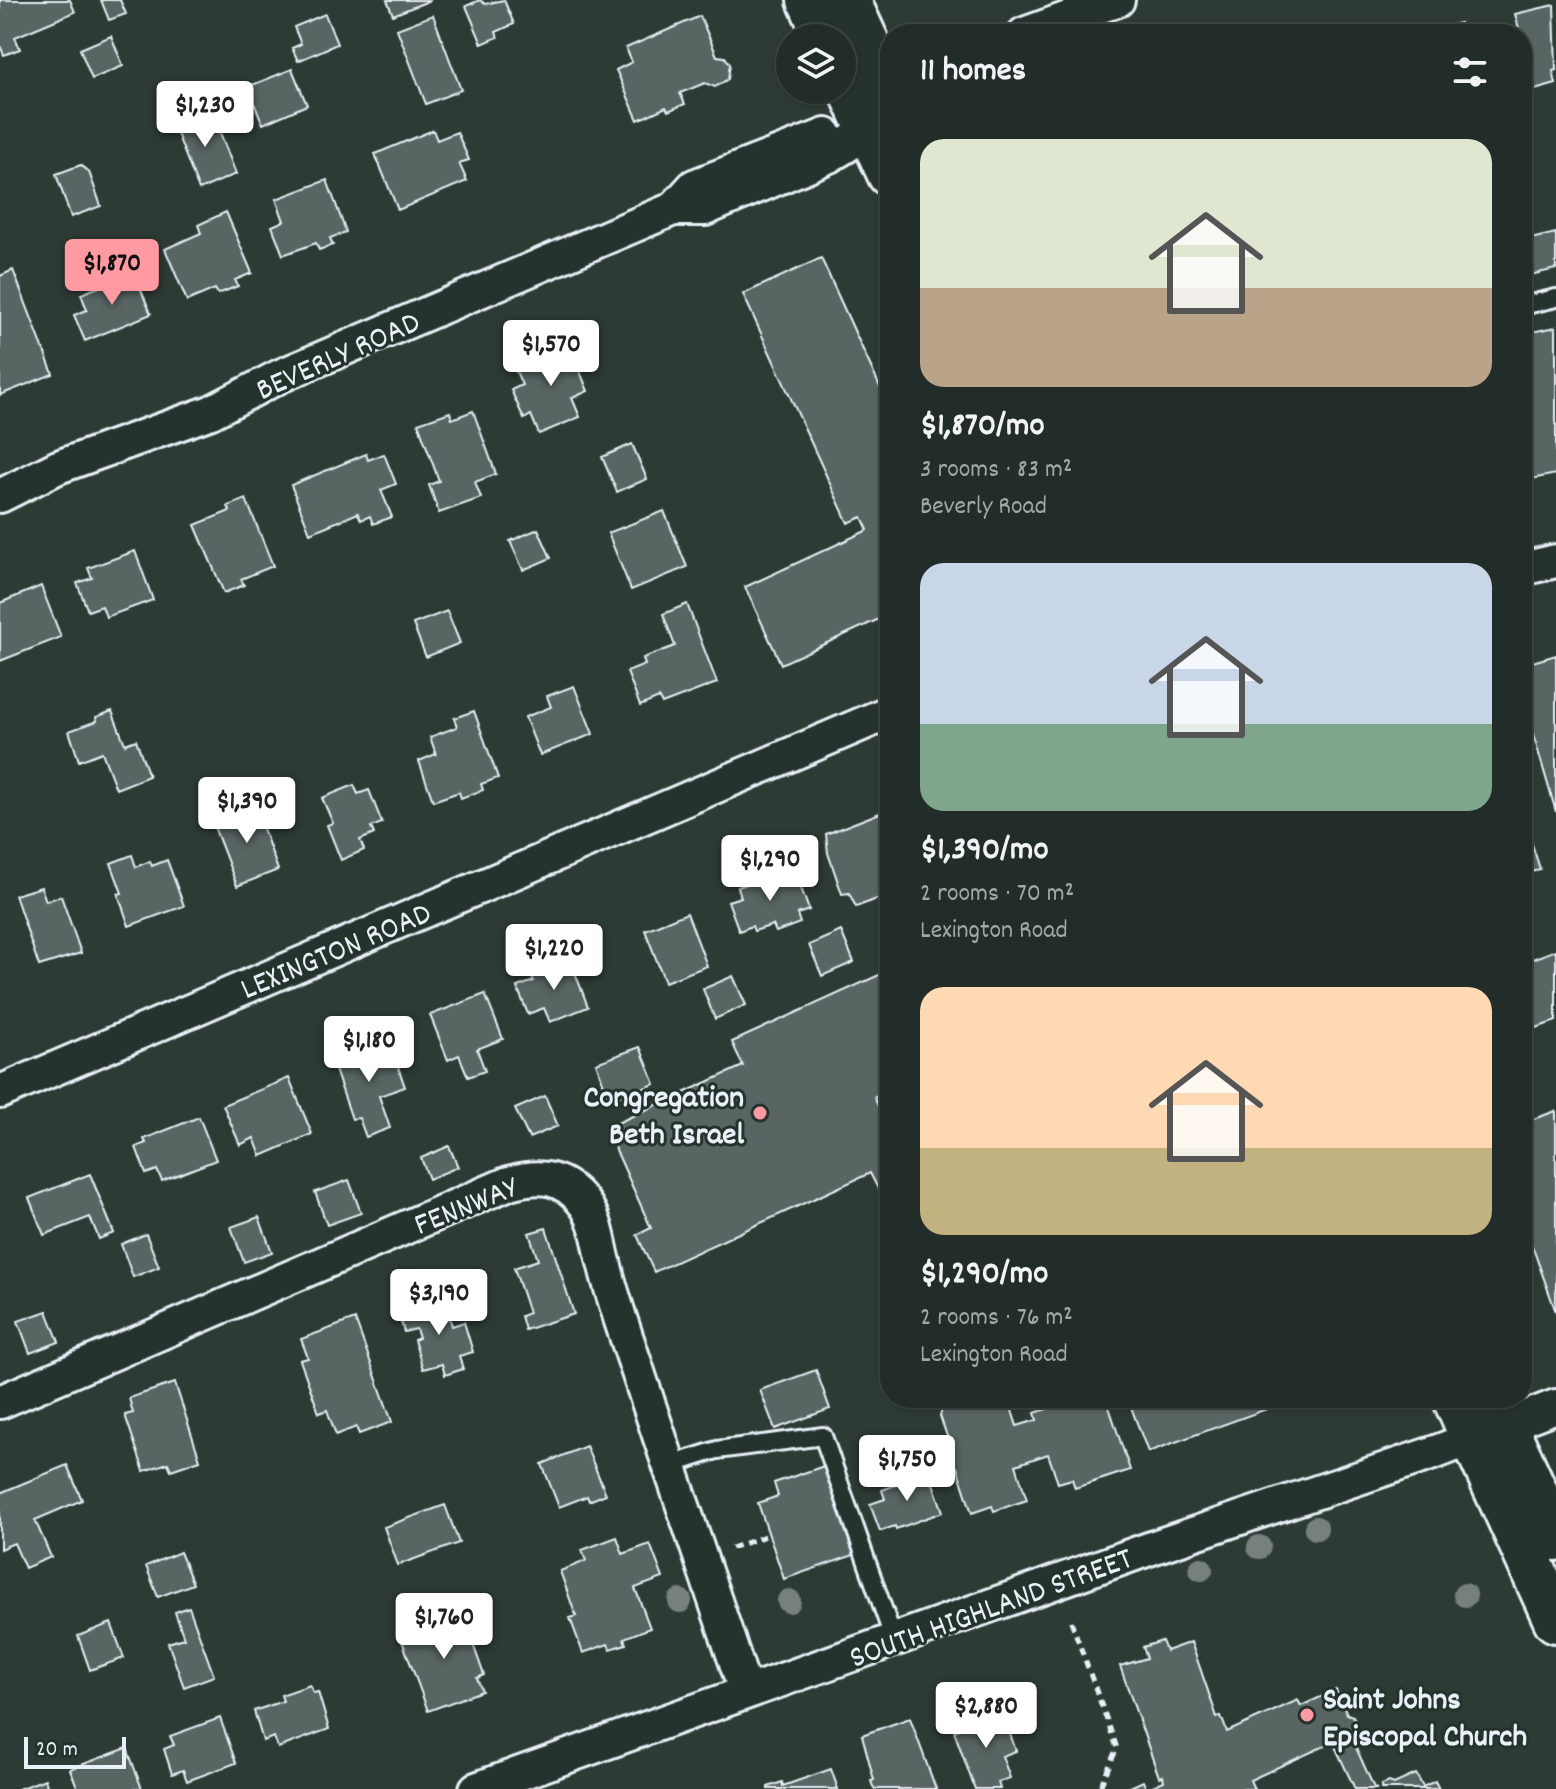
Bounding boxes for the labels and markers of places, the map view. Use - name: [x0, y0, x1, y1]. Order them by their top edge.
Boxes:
- pin: $1,230: [140, 81, 270, 149]
- pin: $1,870: [47, 239, 177, 307]
- pin: $1,570: [486, 320, 616, 388]
- pin: $1,390: [182, 777, 312, 845]
- pin: $1,290: [705, 835, 835, 903]
- pin: $1,220: [489, 924, 619, 992]
- pin: $1,180: [304, 1016, 434, 1084]
- place label: Congregation Beth Israel: [583, 1077, 744, 1160]
- marker: Congregation Beth Israel: [751, 1104, 769, 1122]
- pin: $3,190: [374, 1269, 504, 1337]
- pin: $1,750: [842, 1435, 972, 1503]
- pin: $1,760: [379, 1593, 509, 1661]
- place label: Saint Johns Episcopal Church: [1323, 1679, 1527, 1762]
- pin: $2,880: [921, 1682, 1051, 1750]
- marker: Saint Johns Episcopal Church: [1298, 1706, 1316, 1724]

